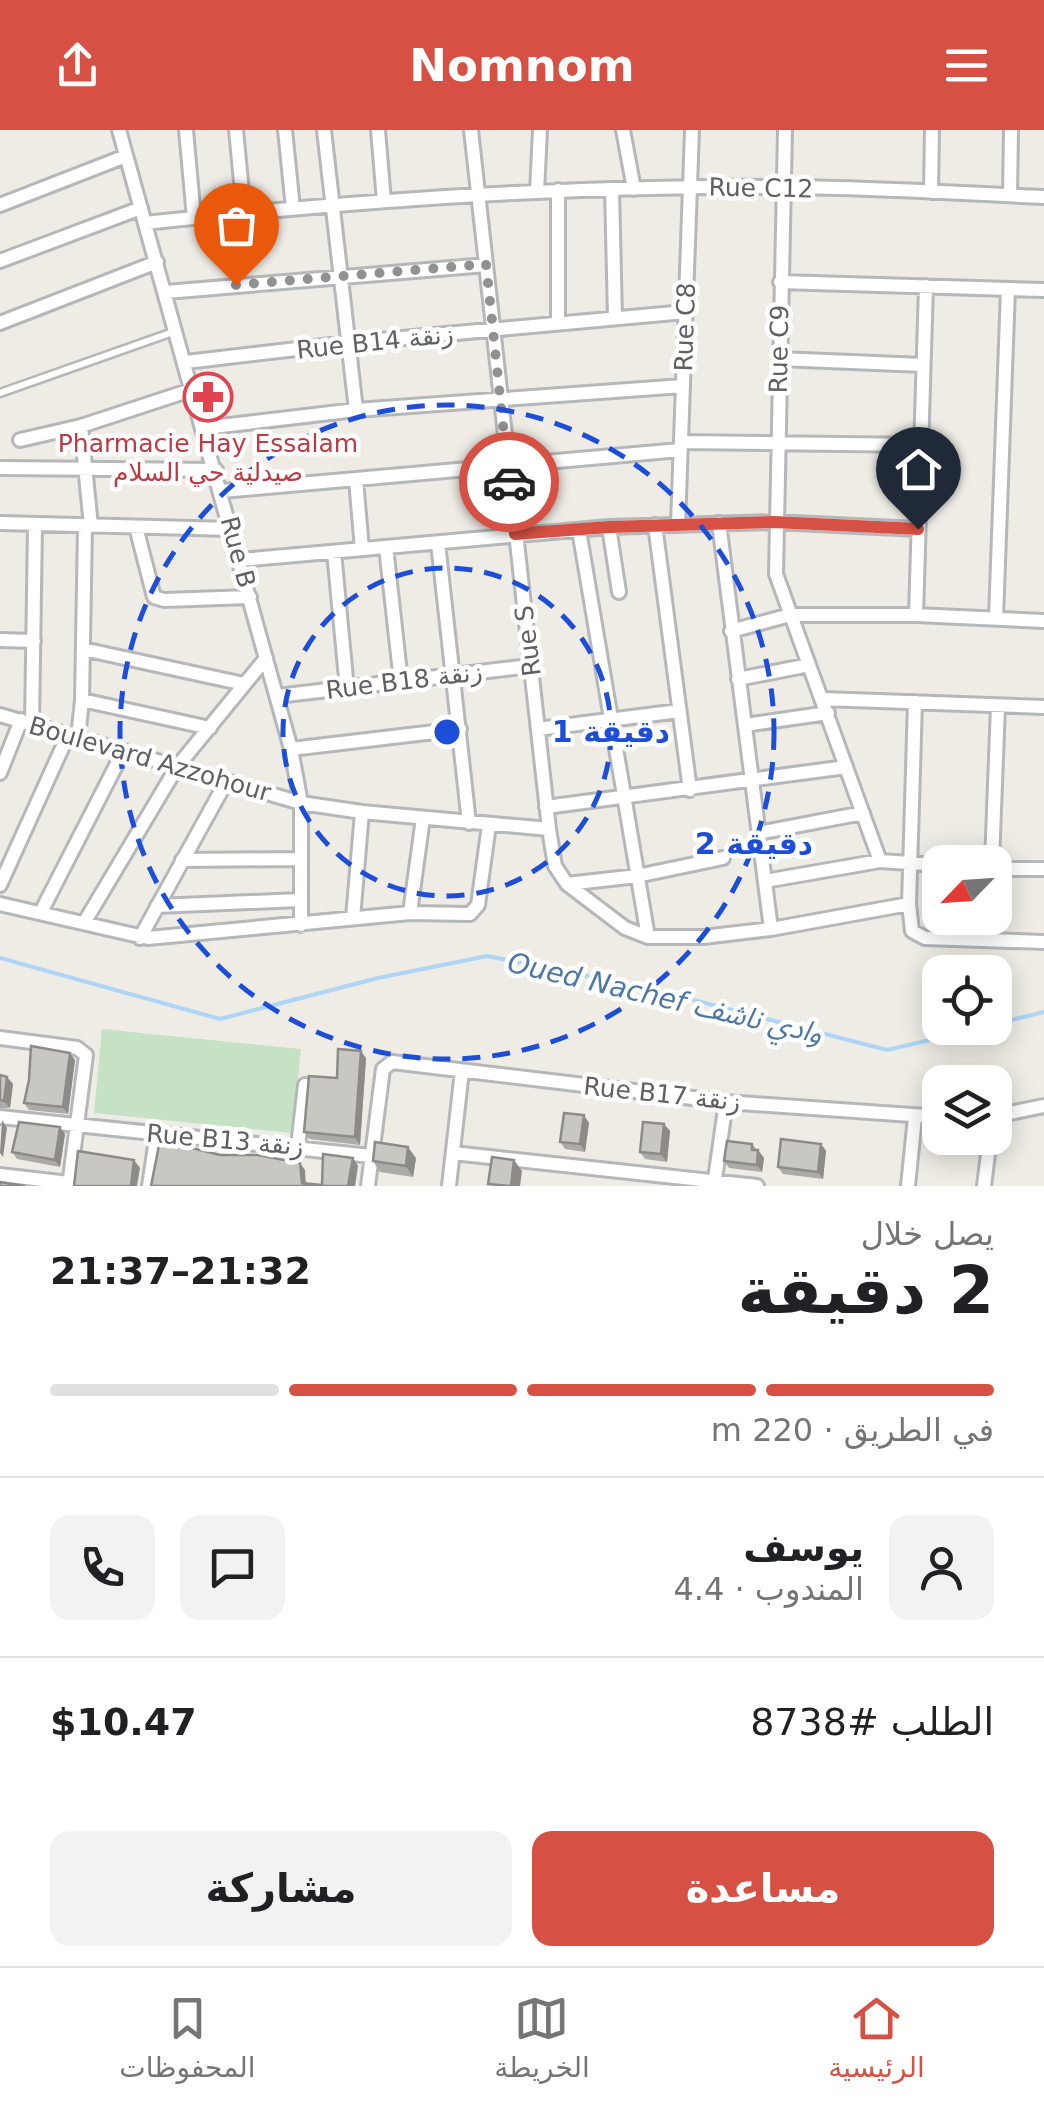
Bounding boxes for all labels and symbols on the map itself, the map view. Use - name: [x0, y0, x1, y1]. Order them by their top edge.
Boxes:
- street label: Rue C12: [708, 173, 814, 203]
- pin: [194, 183, 279, 286]
- street label: Rue C8: [669, 282, 701, 372]
- street label: Rue C9: [764, 304, 794, 394]
- street label: Rue B14 زنقة: [295, 319, 455, 365]
- pharmacy icon: Pharmacie Hay Essalam صيدلية حي السلام: [182, 371, 234, 423]
- pin: [876, 427, 961, 530]
- place label: Pharmacie Hay Essalam صيدلية حي السلام: [58, 429, 358, 487]
- courier: [459, 432, 559, 532]
- street label: Rue B: [215, 513, 261, 591]
- street label: Rue S: [509, 604, 547, 678]
- street label: Rue B18 زنقة: [324, 657, 484, 705]
- street label: Boulevard Azzohour: [26, 711, 275, 808]
- centre of rings: [429, 714, 465, 750]
- text: 1 دقيقة: [552, 714, 670, 749]
- text: 2 دقيقة: [695, 826, 813, 861]
- north arrow: [922, 845, 1012, 935]
- water label: Oued Nachef وادي ناشف: [503, 946, 826, 1056]
- street label: Rue B17 زنقة: [582, 1071, 742, 1117]
- street label: Rue B13 زنقة: [145, 1119, 305, 1161]

